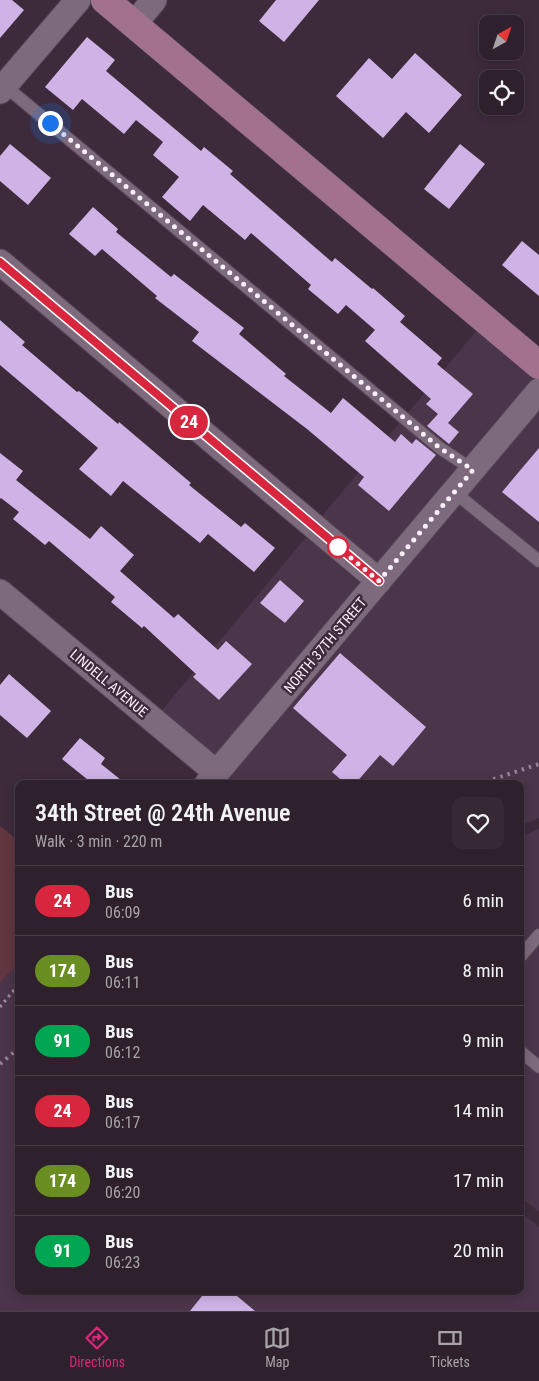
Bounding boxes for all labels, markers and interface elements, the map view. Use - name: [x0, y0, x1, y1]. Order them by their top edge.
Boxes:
- north arrow: [479, 15, 524, 60]
- map controls: [479, 15, 524, 115]
- button: locate: [479, 70, 524, 115]
- your location: [38, 111, 63, 136]
- line badge: 24: [166, 406, 212, 438]
- text: 24: [180, 411, 198, 432]
- unlabelled marker: [327, 536, 349, 558]
- street label: NORTH 37TH STREET: [280, 594, 370, 696]
- street label: LINDELL AVENUE: [67, 646, 151, 720]
- button: heart: [452, 797, 504, 849]
- text: 34th Street @ 24th Avenue: [35, 799, 290, 827]
- text: Walk · 3 min · 220 m: [35, 832, 162, 851]
- text: Bus: [105, 880, 134, 903]
- text: 6 min: [462, 889, 504, 912]
- text: 24: [53, 890, 72, 911]
- text: 06:09: [105, 903, 140, 922]
- text: Bus: [105, 950, 134, 973]
- text: 8 min: [462, 959, 504, 982]
- text: 174: [49, 960, 76, 981]
- text: 06:11: [105, 973, 140, 992]
- text: Bus: [105, 1020, 134, 1043]
- text: 9 min: [462, 1029, 504, 1052]
- text: 91: [53, 1030, 72, 1051]
- text: 06:12: [105, 1043, 140, 1062]
- text: Bus: [105, 1090, 134, 1113]
- text: 14 min: [453, 1099, 504, 1122]
- text: 24: [53, 1100, 72, 1121]
- text: 06:17: [105, 1113, 140, 1132]
- text: Bus: [105, 1160, 134, 1183]
- text: 17 min: [453, 1169, 504, 1192]
- text: 174: [49, 1170, 76, 1191]
- text: 06:20: [105, 1183, 140, 1202]
- text: Bus: [105, 1230, 134, 1253]
- text: 20 min: [453, 1239, 504, 1262]
- text: 91: [53, 1240, 72, 1261]
- text: 06:23: [105, 1253, 140, 1272]
- tab: Directions: [69, 1324, 125, 1370]
- tab: Map: [263, 1324, 291, 1370]
- tab: Tickets: [430, 1324, 470, 1370]

